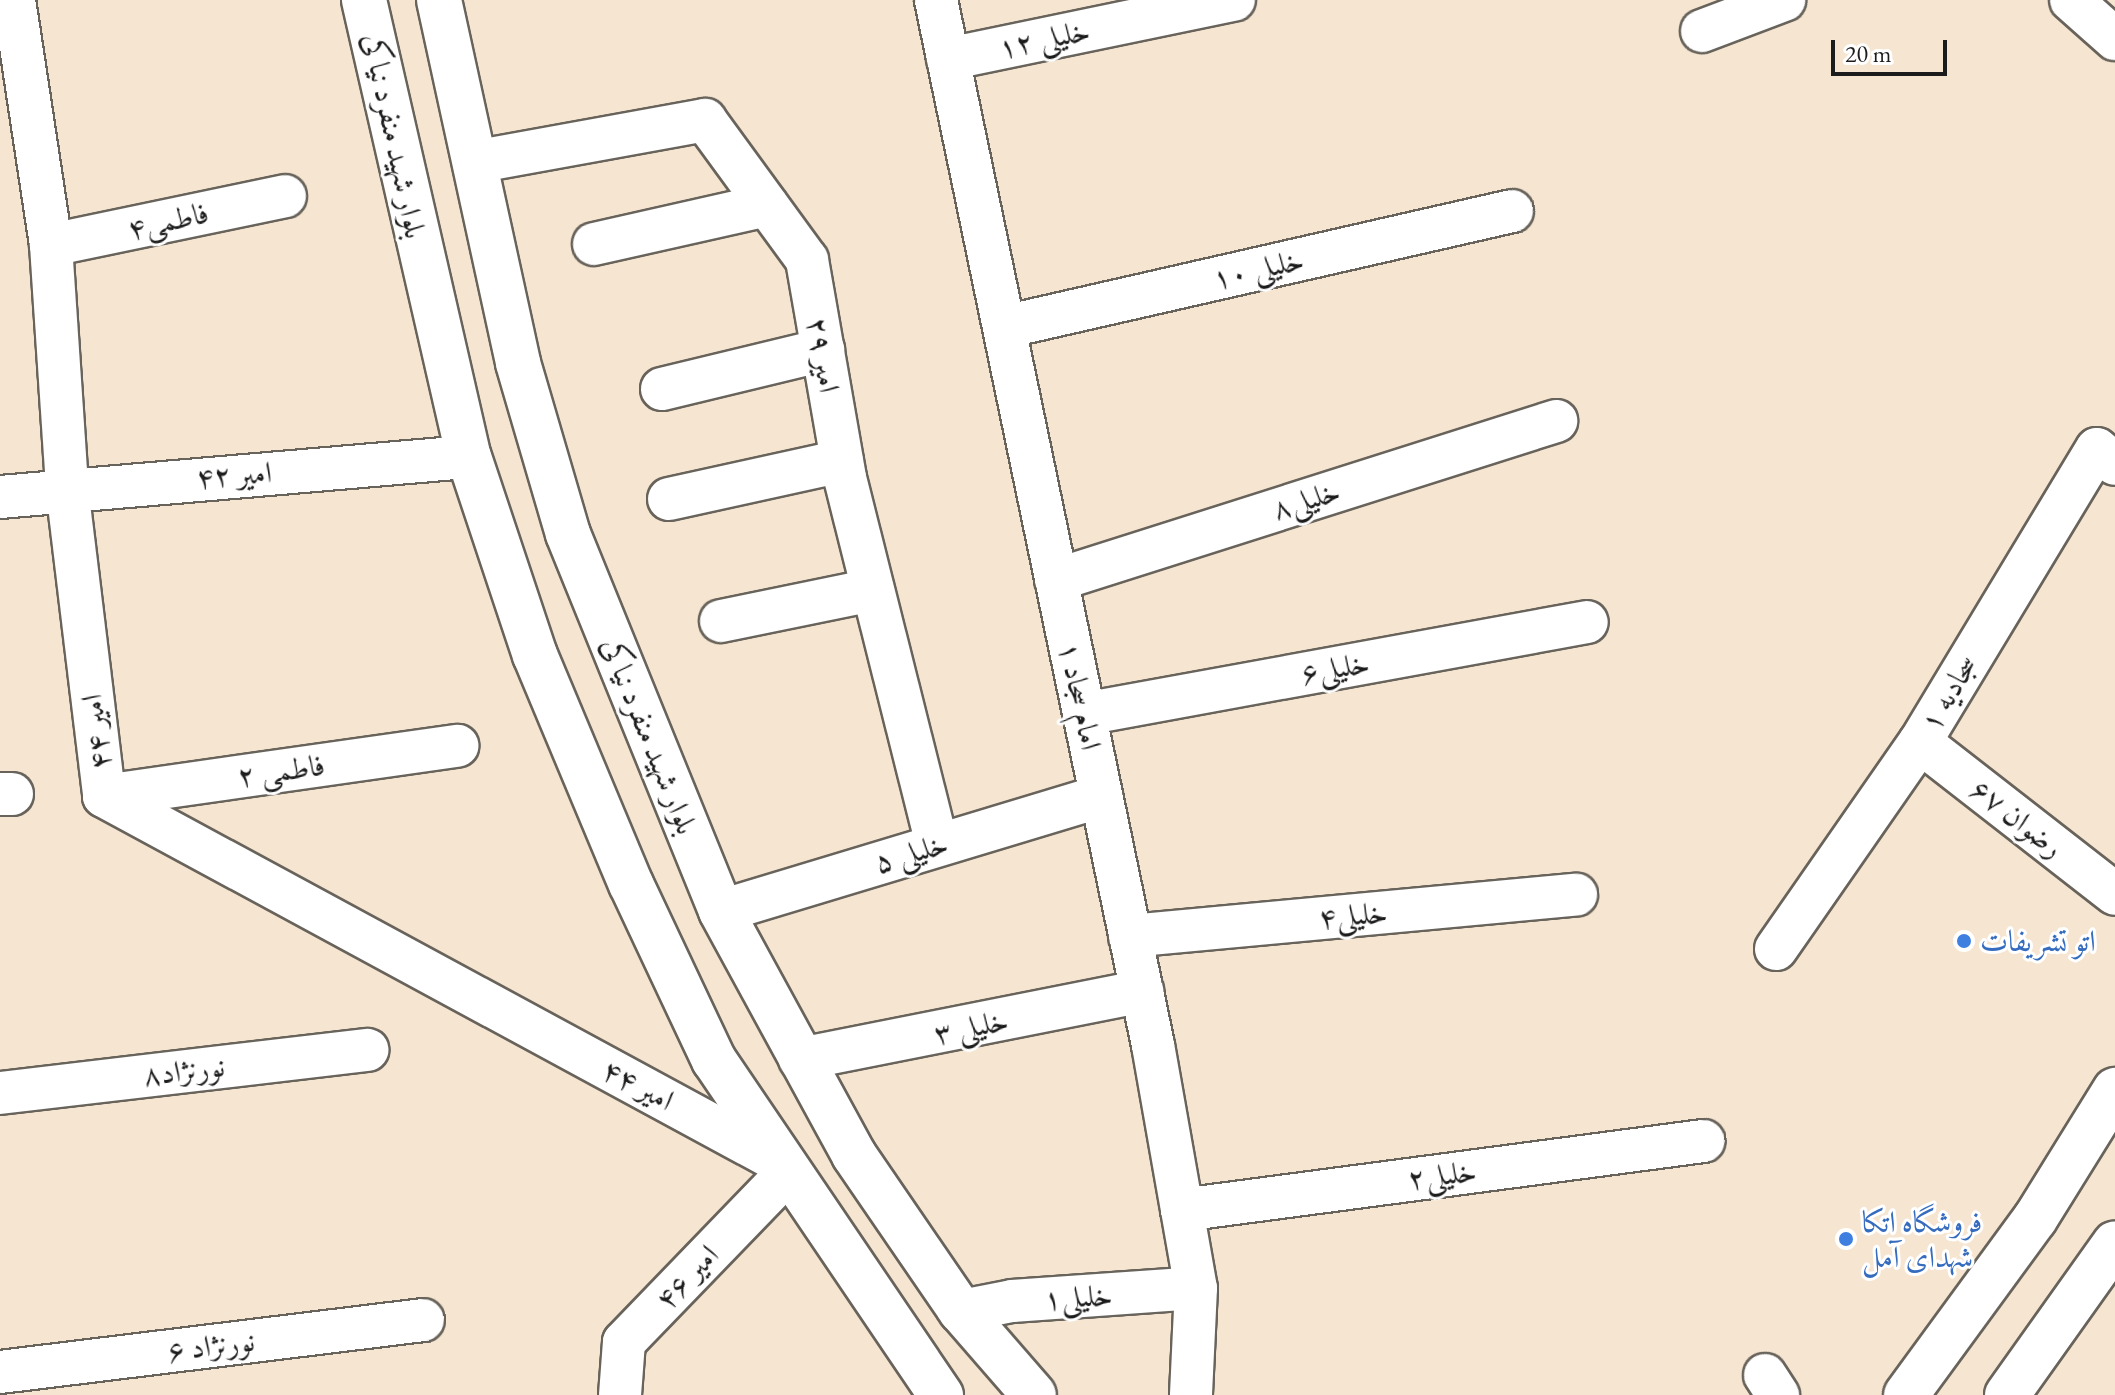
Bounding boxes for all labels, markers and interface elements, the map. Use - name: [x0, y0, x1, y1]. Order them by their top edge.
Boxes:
- street label: خلیلی ۱۲: [995, 12, 1093, 66]
- scale bar: [1835, 24, 1951, 74]
- street label: بلوار شهید منفرد نیاکی: [355, 30, 433, 242]
- text: 20 m: [1845, 38, 1892, 69]
- street label: فاطمی۴: [124, 195, 212, 247]
- street label: خلیلی ۱۰: [1209, 241, 1307, 297]
- street label: امیر ۲۹: [799, 315, 847, 395]
- street label: امیر ۴۲: [195, 454, 273, 496]
- street label: خلیلی۸: [1268, 472, 1344, 528]
- street label: بلوار شهید منفرد نیاکی: [593, 633, 705, 839]
- street label: امام سجاد ۱: [1051, 639, 1109, 753]
- street label: خلیلی۶: [1298, 644, 1372, 692]
- street label: سجادیه ۱: [1912, 649, 1986, 737]
- street label: امیر ۴۴: [74, 692, 118, 772]
- street label: فاطمی ۲: [235, 747, 327, 795]
- street label: رضوان ۶۷: [1963, 771, 2071, 865]
- street label: خلیلی ۵: [870, 825, 952, 881]
- street label: خلیلی۴: [1317, 894, 1389, 936]
- place label: اتو تشریفات: [1980, 923, 2096, 959]
- marker: اتو تشریفات: [1955, 932, 1973, 950]
- street label: خلیلی ۳: [931, 1002, 1011, 1052]
- street label: نورنژاد۸: [141, 1048, 227, 1094]
- street label: امیر ۴۴: [596, 1051, 680, 1119]
- street label: خلیلی۲: [1405, 1152, 1479, 1198]
- place label: فروشگاه اتکا شهدای آمل: [1862, 1204, 1982, 1274]
- marker: فروشگاه اتکا شهدای آمل: [1837, 1230, 1855, 1248]
- street label: امیر ۴۶: [648, 1237, 726, 1317]
- street label: خلیلی۱: [1042, 1277, 1114, 1317]
- street label: نورنژاد ۶: [165, 1323, 257, 1369]

